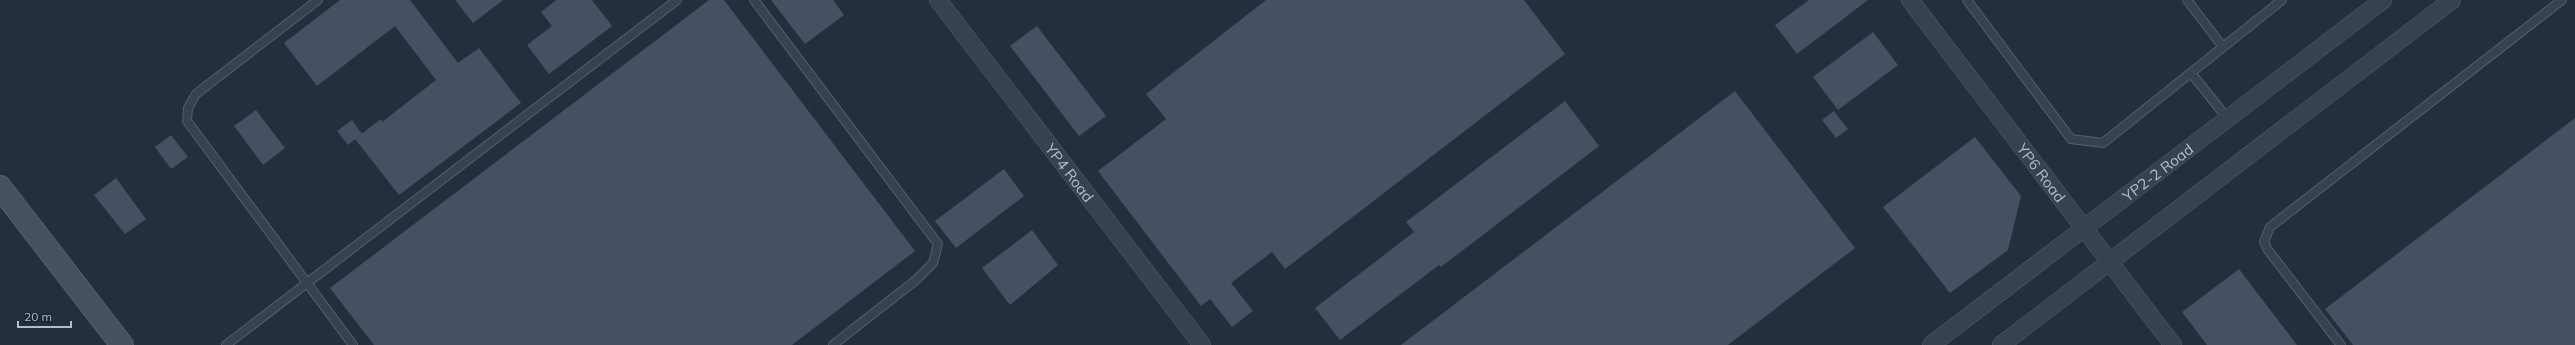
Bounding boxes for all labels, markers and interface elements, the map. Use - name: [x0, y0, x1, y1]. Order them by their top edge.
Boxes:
- street label: YP4 Road: [1041, 138, 1098, 205]
- street label: YP6 Road: [2013, 139, 2070, 206]
- street label: YP2-2 Road: [2117, 139, 2197, 206]
- scale bar: [18, 303, 71, 329]
- text: 20 m: [24, 309, 52, 324]

